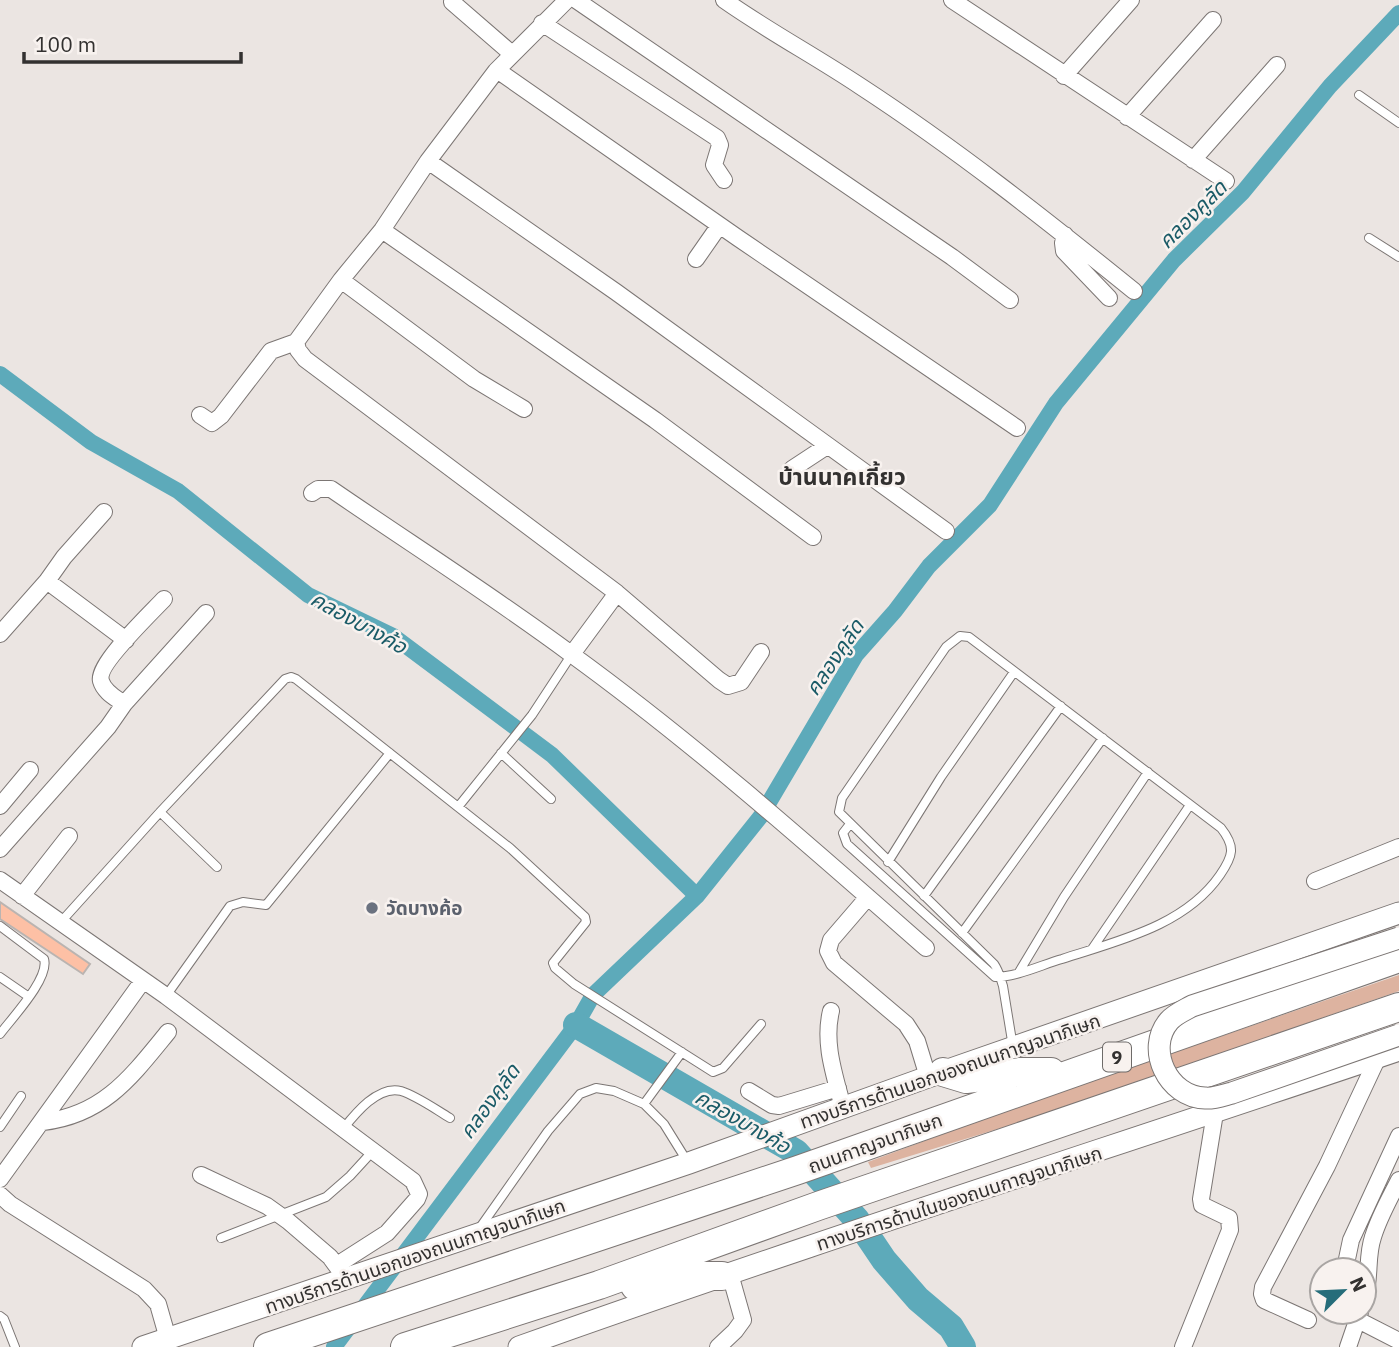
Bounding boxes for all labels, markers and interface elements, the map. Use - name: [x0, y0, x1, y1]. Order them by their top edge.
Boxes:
- scale bar: [24, 21, 242, 65]
- text: 100 m: [35, 30, 96, 58]
- water label: คลองคูลัด: [1152, 173, 1233, 254]
- district label: บ้านนาคเกี้ยว: [778, 461, 906, 491]
- water label: คลองบางค้อ: [306, 584, 413, 660]
- water label: คลองคูลัด: [798, 613, 870, 700]
- place label: วัดบางค้อ: [386, 896, 463, 920]
- marker: วัดบางค้อ: [364, 900, 380, 916]
- street label: ทางบริการด้านนอกของถนนกาญจนาภิเษก: [797, 1008, 1103, 1134]
- road number: 9: [1103, 1042, 1131, 1072]
- water label: คลองคูลัด: [452, 1057, 526, 1144]
- water label: คลองบางค้อ: [690, 1082, 797, 1160]
- street label: ถนนกาญจนาภิเษก: [805, 1108, 945, 1178]
- street label: ทางบริการด้านในของถนนกาญจนาภิเษก: [813, 1140, 1105, 1256]
- street label: ทางบริการด้านนอกของถนนกาญจนาภิเษก: [262, 1193, 568, 1319]
- north arrow: [1308, 1256, 1378, 1326]
- text: N: [1345, 1273, 1372, 1295]

